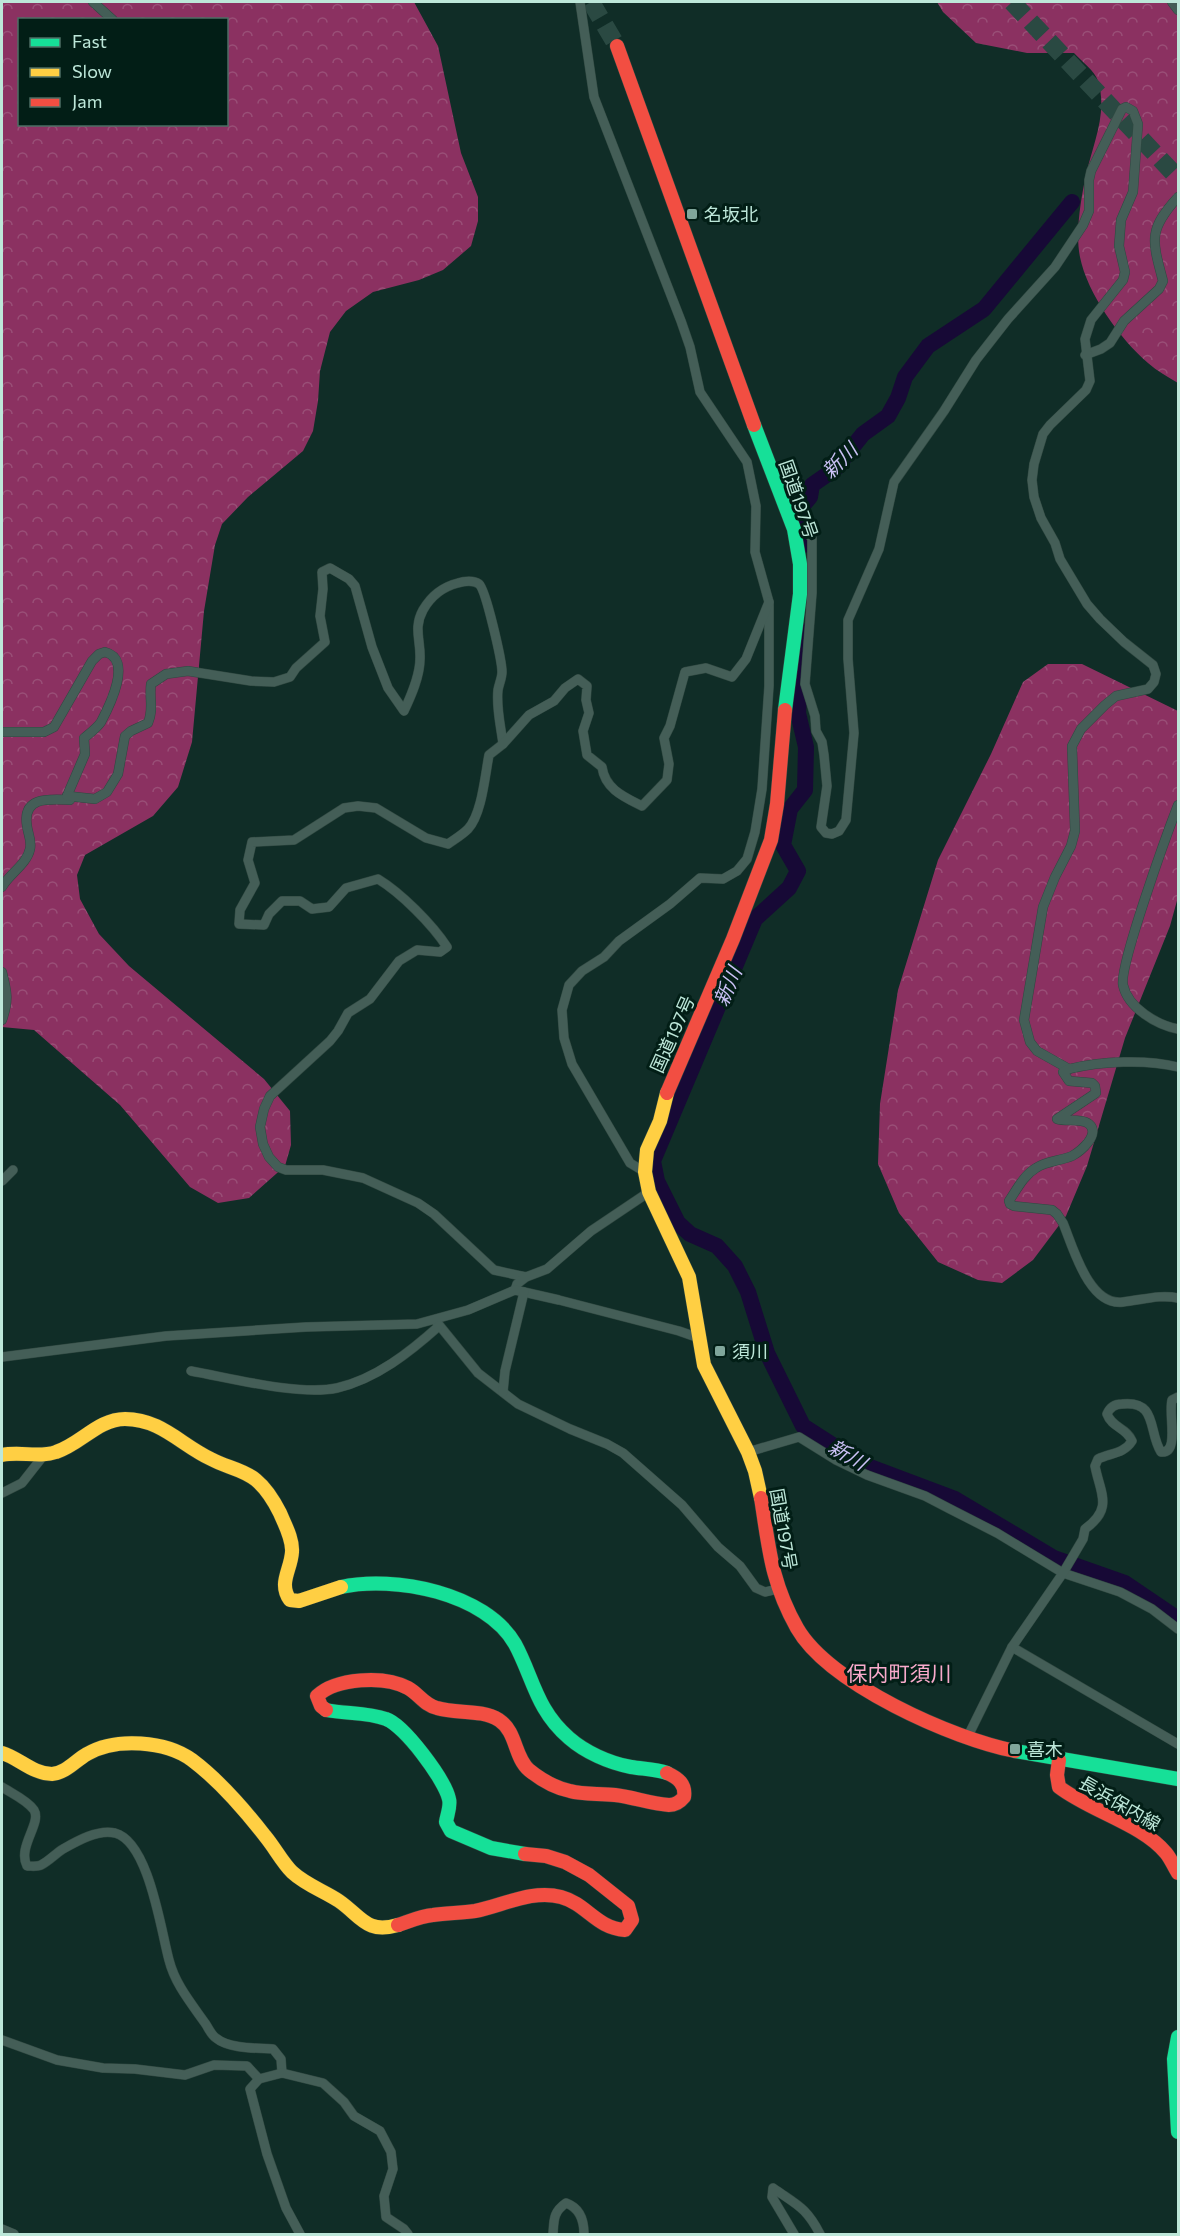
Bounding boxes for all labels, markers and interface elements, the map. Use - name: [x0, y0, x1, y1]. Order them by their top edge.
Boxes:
- legend: [18, 18, 228, 126]
- text: Fast: [72, 30, 107, 52]
- text: Slow: [72, 60, 112, 82]
- text: Jam: [72, 90, 102, 112]
- place label: 名坂北: [704, 203, 758, 225]
- marker: 名坂北: [685, 207, 699, 221]
- water label: 新川: [816, 436, 863, 483]
- street label: 国道197号: [775, 457, 823, 541]
- water label: 新川: [708, 961, 747, 1009]
- street label: 国道197号: [645, 992, 699, 1076]
- place label: 須川: [732, 1340, 768, 1362]
- marker: 須川: [713, 1344, 727, 1358]
- water label: 新川: [825, 1434, 873, 1475]
- street label: 国道197号: [766, 1487, 802, 1571]
- district label: 保内町須川: [847, 1660, 952, 1685]
- place label: 喜木: [1027, 1738, 1063, 1760]
- marker: 喜木: [1008, 1742, 1022, 1756]
- street label: 長浜保内線: [1076, 1771, 1164, 1835]

